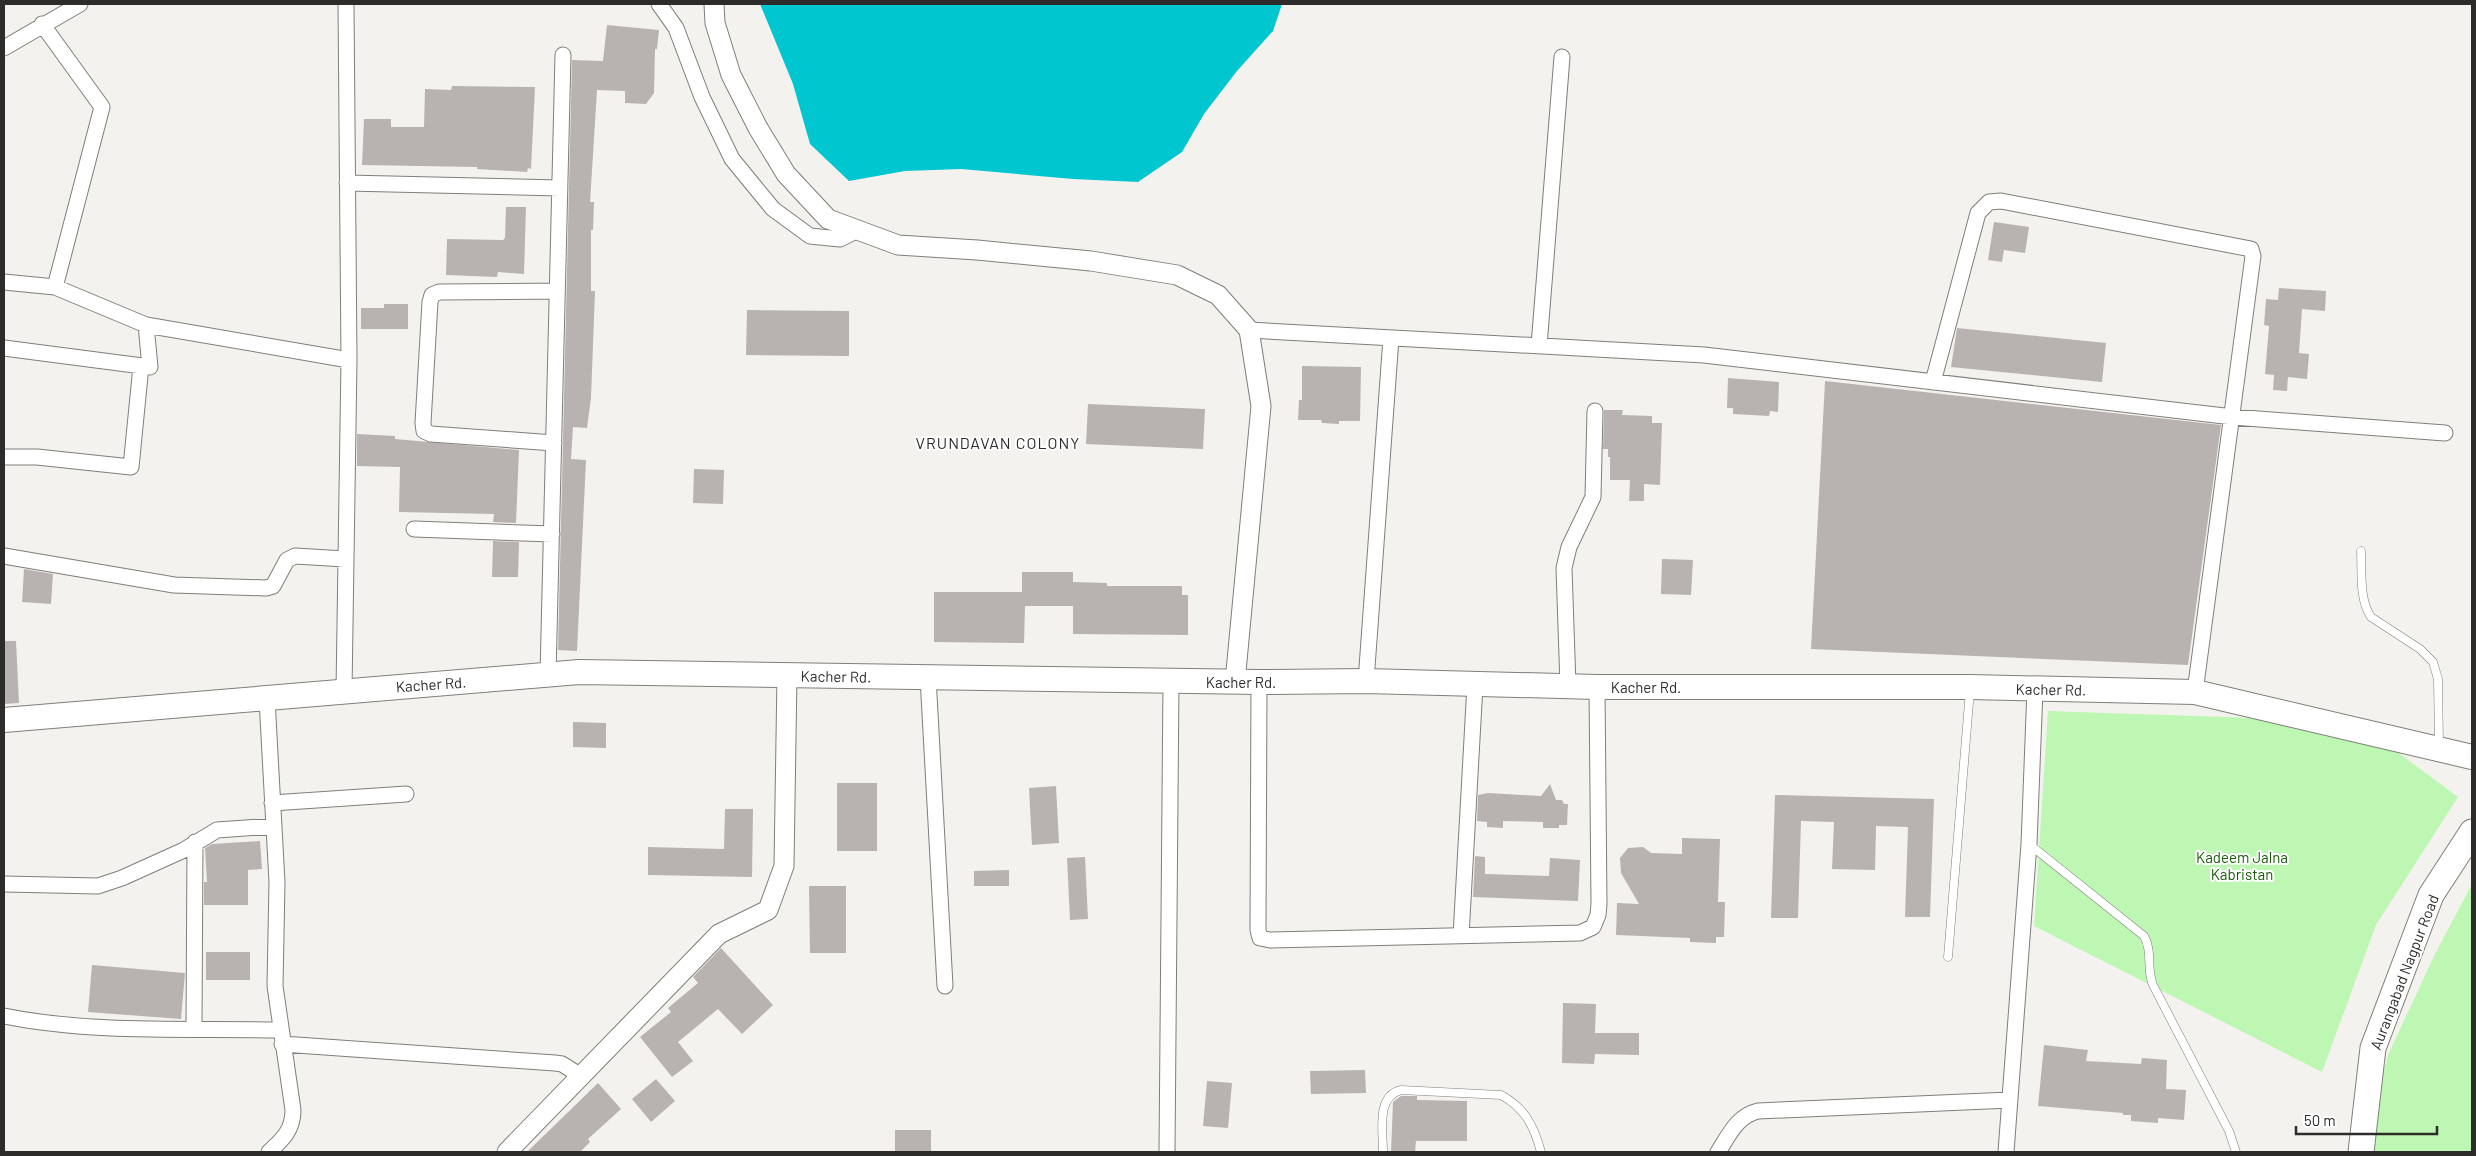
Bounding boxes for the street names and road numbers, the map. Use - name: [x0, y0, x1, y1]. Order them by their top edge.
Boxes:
- street label: Kacher Rd.: [801, 666, 871, 686]
- street label: Kacher Rd.: [395, 673, 467, 695]
- street label: Kacher Rd.: [1206, 673, 1276, 691]
- street label: Kacher Rd.: [1611, 678, 1681, 696]
- street label: Kacher Rd.: [2016, 679, 2086, 699]
- street label: Aurangabad Nagpur Road: [2366, 892, 2442, 1052]

